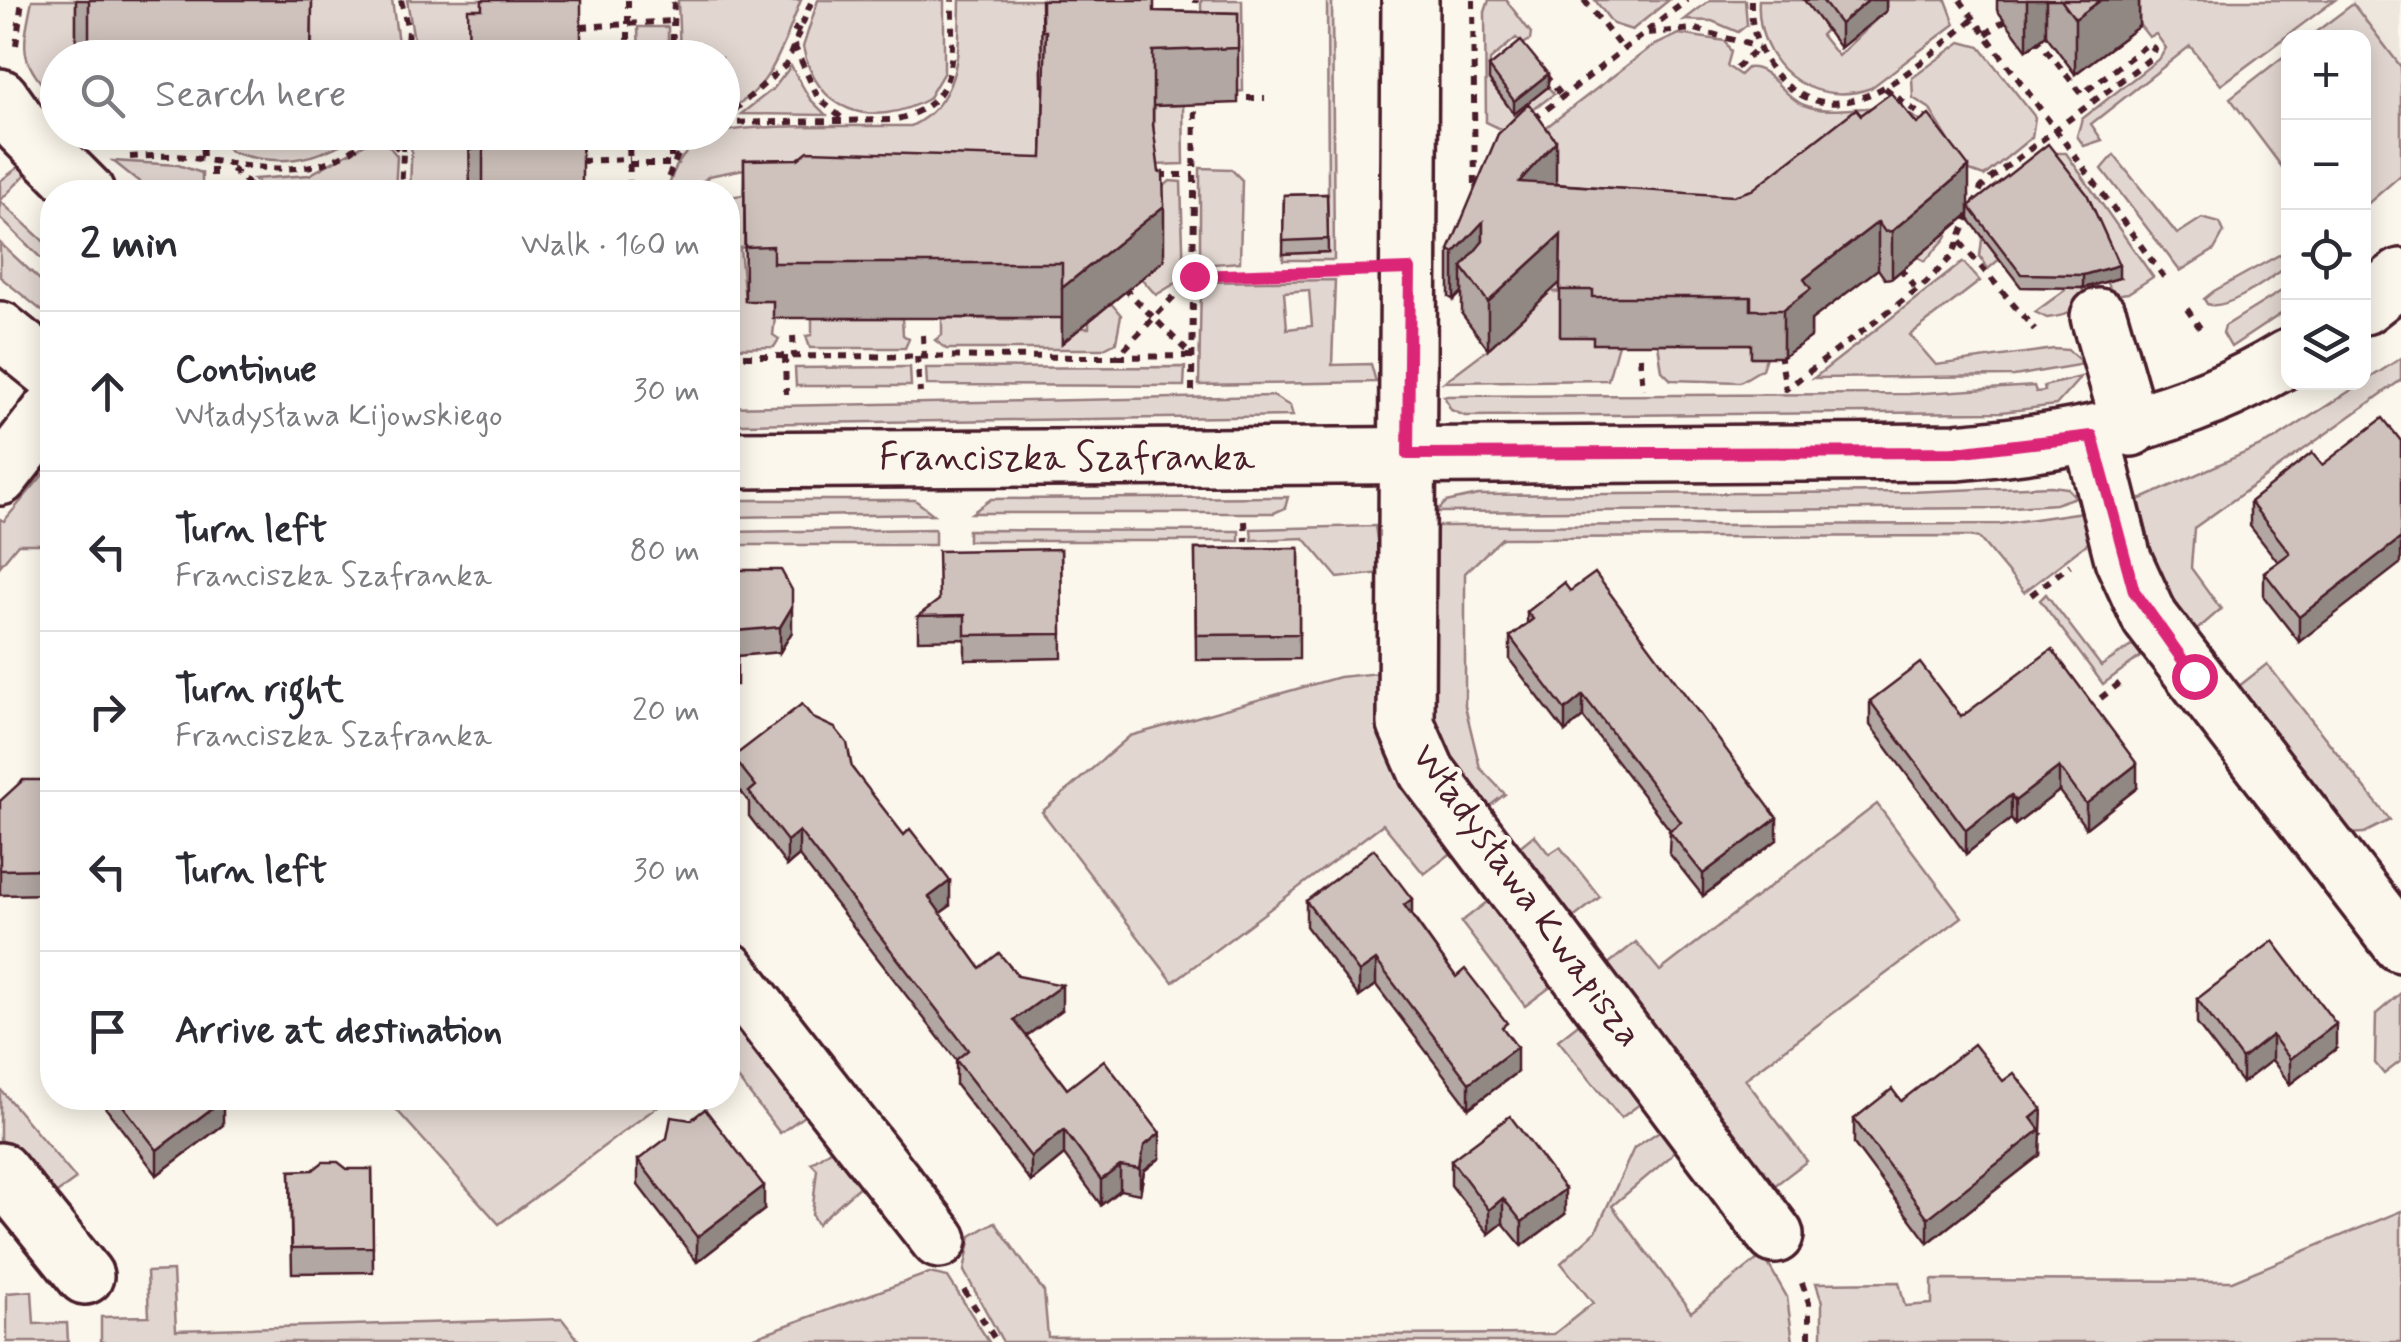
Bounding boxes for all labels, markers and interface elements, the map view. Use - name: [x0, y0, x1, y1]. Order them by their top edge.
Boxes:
- map controls: [2281, 30, 2371, 390]
- button: +: [2281, 30, 2371, 120]
- search box: [40, 40, 740, 150]
- icon: search: [75, 68, 130, 123]
- text: Search here: [155, 71, 346, 120]
- button: −: [2281, 120, 2371, 210]
- button: locate: [2281, 210, 2371, 300]
- text: 2 min: [80, 218, 179, 273]
- text: Walk · 160 m: [521, 224, 700, 266]
- route end: [1172, 254, 1218, 300]
- button: layers: [2281, 300, 2371, 390]
- text: Continue: [175, 346, 317, 395]
- icon: ahead: [80, 364, 135, 419]
- text: 30 m: [633, 370, 700, 412]
- text: Władysława Kijowskiego: [175, 395, 503, 437]
- street label: Franciszka Szafranka: [879, 434, 1255, 483]
- text: Turn left: [175, 506, 327, 555]
- icon: left: [80, 524, 135, 579]
- text: 80 m: [630, 530, 700, 572]
- text: Franciszka Szafranka: [175, 555, 492, 597]
- route start: [2172, 654, 2218, 700]
- text: Turn right: [175, 666, 344, 715]
- icon: right: [80, 684, 135, 739]
- text: 20 m: [632, 690, 700, 732]
- text: Franciszka Szafranka: [175, 715, 492, 757]
- street label: Władysława Kwapisza: [1399, 735, 1653, 1057]
- icon: left: [80, 844, 135, 899]
- text: Turn left: [175, 847, 327, 896]
- text: 30 m: [633, 850, 700, 892]
- icon: arrive: [80, 1004, 135, 1059]
- text: Arrive at destination: [175, 1007, 502, 1056]

